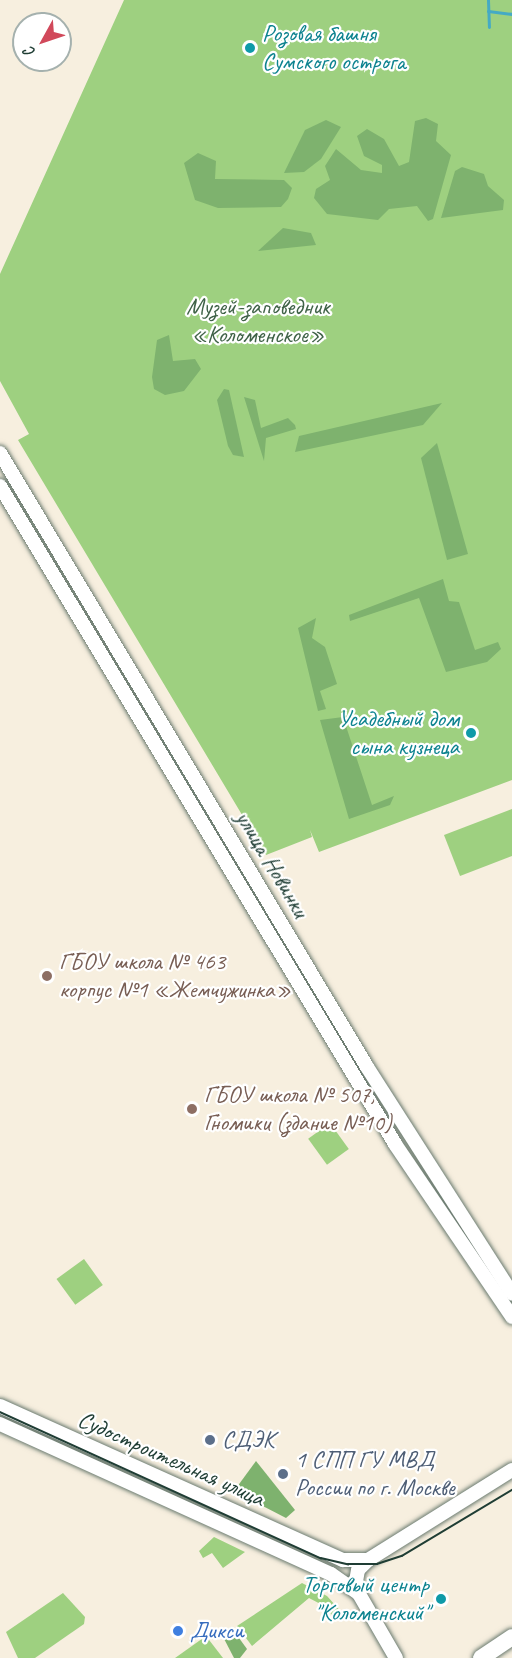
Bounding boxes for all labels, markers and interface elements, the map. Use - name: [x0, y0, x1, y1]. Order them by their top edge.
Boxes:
- north arrow: [12, 12, 72, 72]
- place label: Розовая башня Сумского острога: [262, 20, 407, 76]
- marker: Розовая башня Сумского острога: [243, 41, 257, 55]
- text: С: [20, 43, 40, 62]
- park label: Музей-заповедник «Коломенское»: [186, 293, 330, 349]
- place label: Усадебный дом сына кузнеца: [338, 705, 459, 761]
- marker: Усадебный дом сына кузнеца: [464, 726, 478, 740]
- street label: улица Новинки: [229, 806, 315, 922]
- place label: ГБОУ школа № 463 корпус №1 «Жемчужинка»: [59, 948, 291, 1004]
- marker: ГБОУ школа № 463 корпус №1 «Жемчужинка»: [40, 969, 54, 983]
- place label: ГБОУ школа № 507, Гномики (здание №10): [204, 1081, 392, 1137]
- marker: ГБОУ школа № 507, Гномики (здание №10): [185, 1102, 199, 1116]
- street label: Судостроительная улица: [73, 1405, 269, 1513]
- place label: СДЭК: [222, 1426, 275, 1454]
- marker: СДЭК: [203, 1433, 217, 1447]
- place label: 1 СПП ГУ МВД России по г. Москве: [295, 1446, 455, 1502]
- marker: 1 СПП ГУ МВД России по г. Москве: [276, 1467, 290, 1481]
- place label: Торговый центр "Коломенский": [302, 1571, 429, 1627]
- marker: Торговый центр "Коломенский": [434, 1592, 448, 1606]
- place label: Дикси: [190, 1617, 244, 1645]
- marker: Дикси: [171, 1624, 185, 1638]

